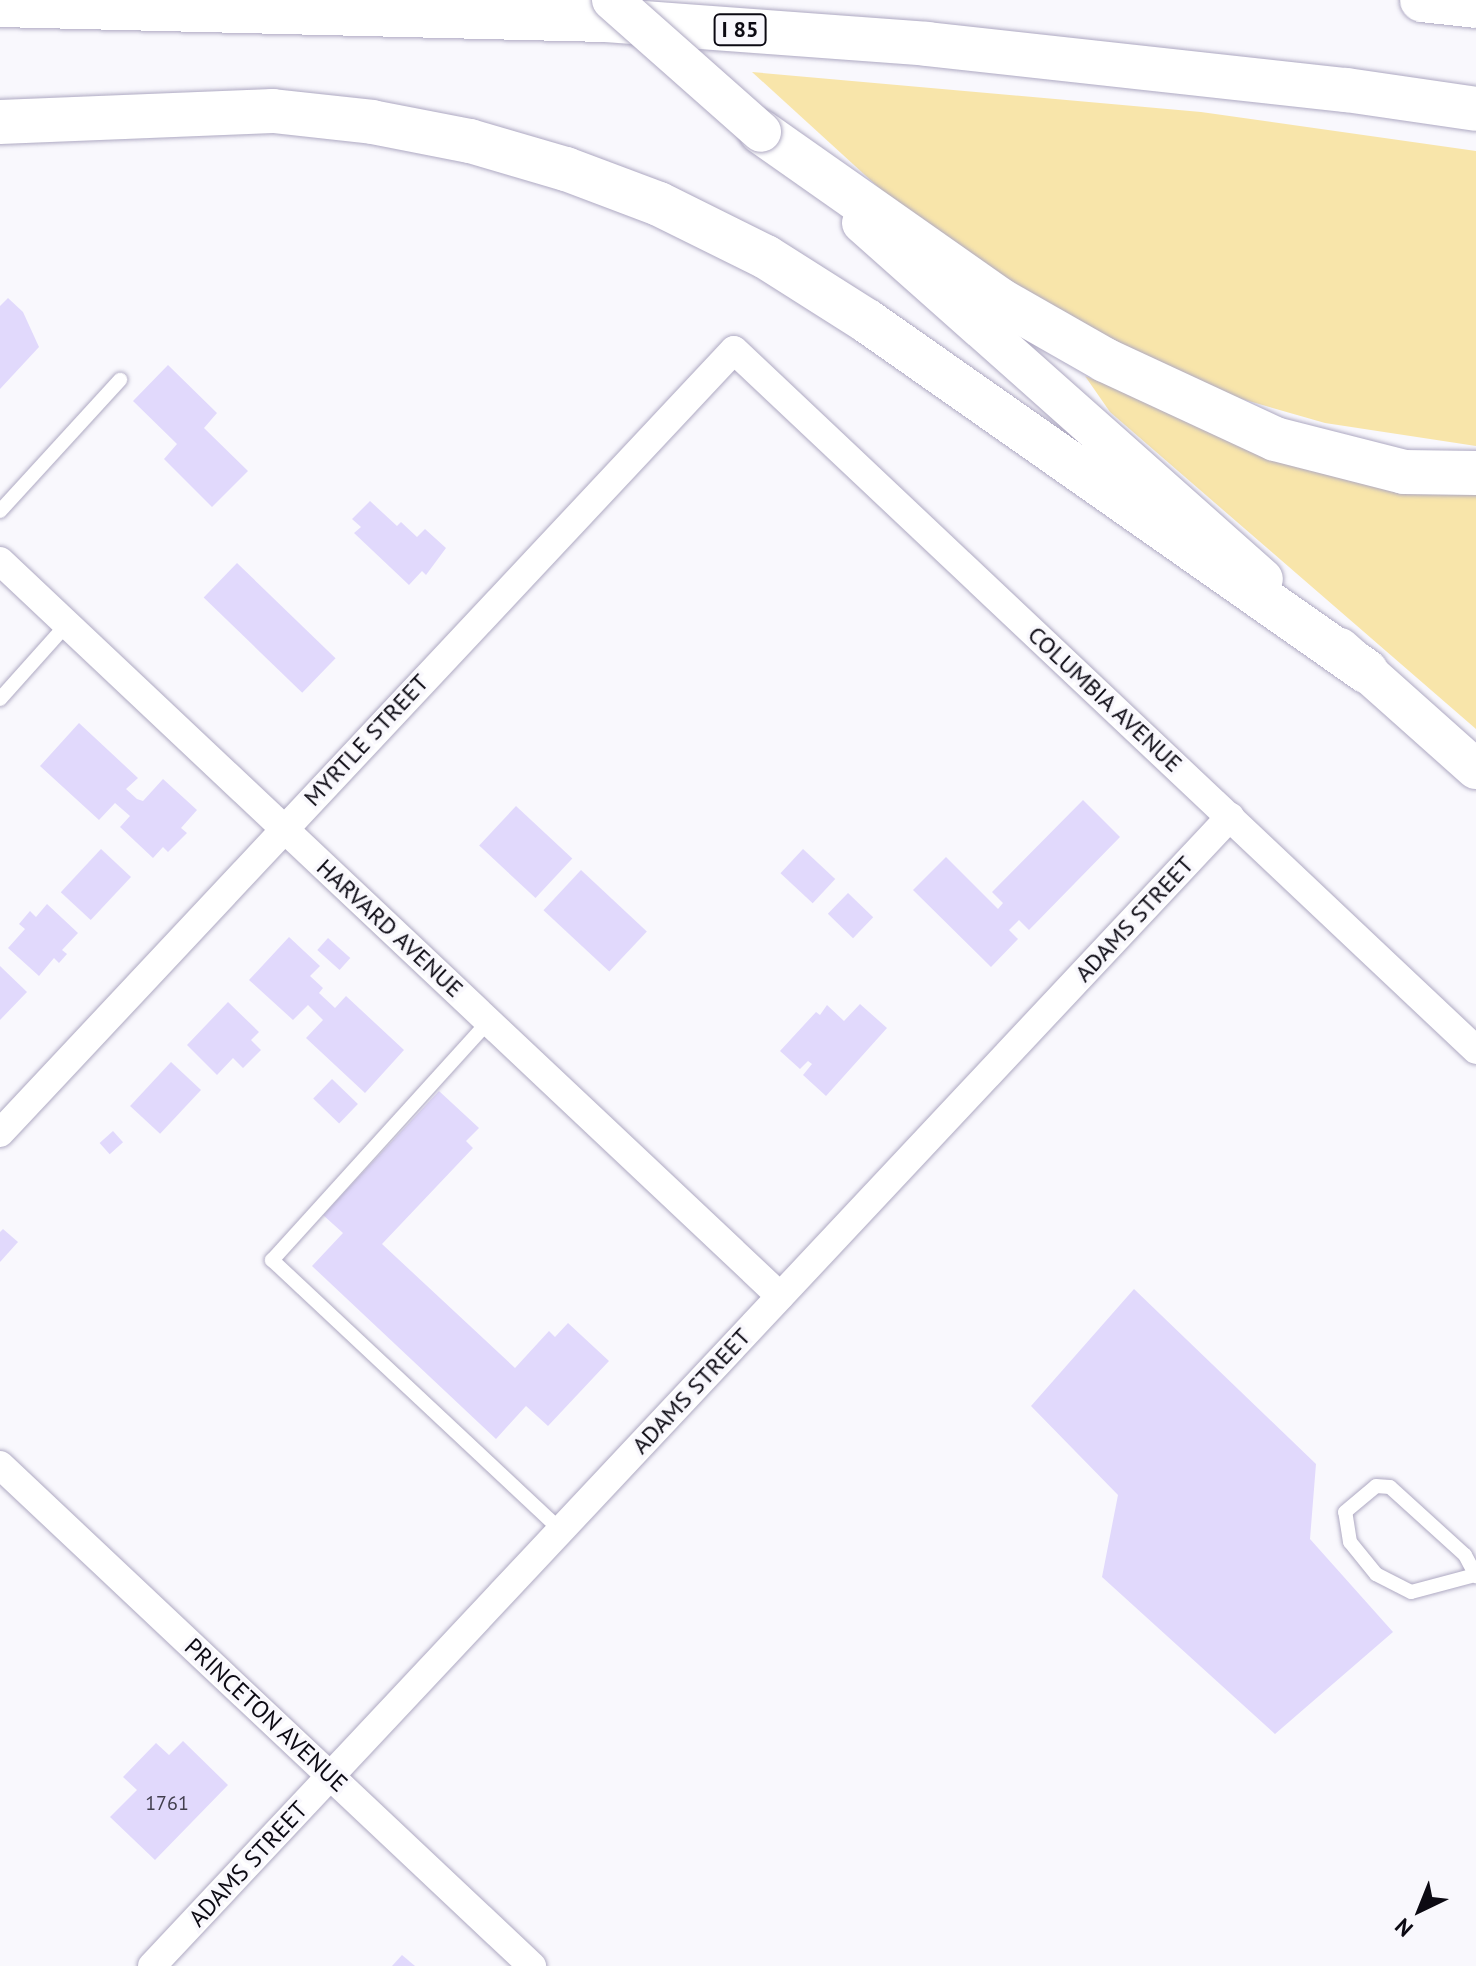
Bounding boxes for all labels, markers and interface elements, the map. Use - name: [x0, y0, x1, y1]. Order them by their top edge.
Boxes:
- road number: I 85: [712, 12, 768, 48]
- street label: COLUMBIA AVENUE: [1021, 620, 1189, 778]
- street label: MYRTLE STREET: [298, 668, 434, 812]
- street label: ADAMS STREET: [1069, 850, 1199, 988]
- street label: HARVARD AVENUE: [311, 853, 469, 1003]
- street label: ADAMS STREET: [626, 1322, 756, 1460]
- street label: PRINCETON AVENUE: [178, 1632, 354, 1798]
- house number: 1761: [145, 1791, 189, 1815]
- street label: ADAMS STREET: [183, 1795, 313, 1933]
- north arrow: [1380, 1870, 1460, 1950]
- text: N: [1389, 1912, 1418, 1943]

